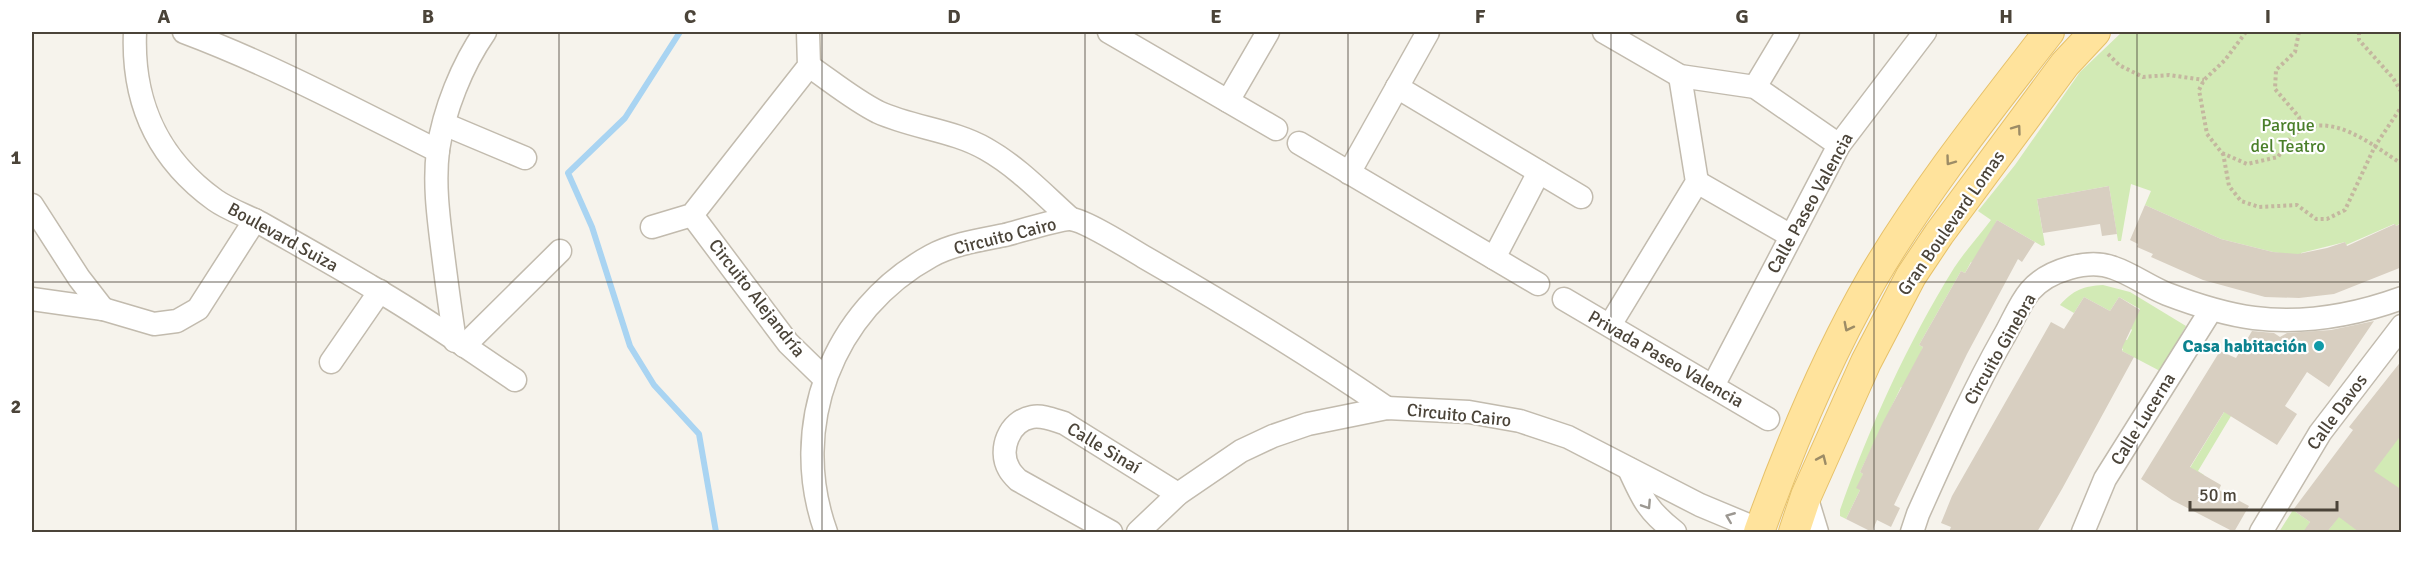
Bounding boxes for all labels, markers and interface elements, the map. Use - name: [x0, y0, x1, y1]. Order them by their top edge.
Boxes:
- text: A: [158, 4, 171, 29]
- text: B: [422, 4, 434, 29]
- text: C: [684, 4, 696, 29]
- text: D: [947, 4, 961, 29]
- text: E: [1210, 4, 1222, 29]
- text: F: [1475, 4, 1486, 29]
- text: G: [1735, 4, 1749, 29]
- text: H: [1999, 4, 2013, 29]
- text: I: [2265, 4, 2271, 29]
- park label: Parque del Teatro: [2250, 114, 2326, 157]
- one-way arrow: [2009, 125, 2020, 136]
- street label: Calle Paseo Valencia: [1762, 129, 1858, 277]
- text: 1: [11, 145, 22, 170]
- street label: Gran Boulevard Lomas: [1893, 146, 2009, 300]
- one-way arrow: [1946, 155, 1957, 166]
- street label: Boulevard Suiza: [224, 198, 342, 276]
- street label: Circuito Cairo: [951, 213, 1059, 259]
- street label: Circuito Alejandría: [704, 235, 810, 361]
- street label: Circuito Ginebra: [1959, 289, 2041, 409]
- street label: Privada Paseo Valencia: [1584, 305, 1748, 413]
- one-way arrow: [1843, 321, 1855, 332]
- place label: Casa habitación: [2183, 335, 2307, 357]
- marker: Casa habitación: [2312, 339, 2326, 353]
- street label: Calle Lucerna: [2106, 369, 2180, 469]
- street label: Calle Davos: [2302, 370, 2372, 454]
- text: 2: [11, 394, 21, 419]
- street label: Circuito Cairo: [1406, 399, 1512, 431]
- street label: Calle Sinaí: [1063, 418, 1145, 479]
- one-way arrow: [1815, 454, 1827, 465]
- scale bar: [2190, 474, 2337, 512]
- text: 50 m: [2199, 484, 2237, 506]
- one-way arrow: [1639, 499, 1651, 509]
- one-way arrow: [1725, 512, 1736, 524]

